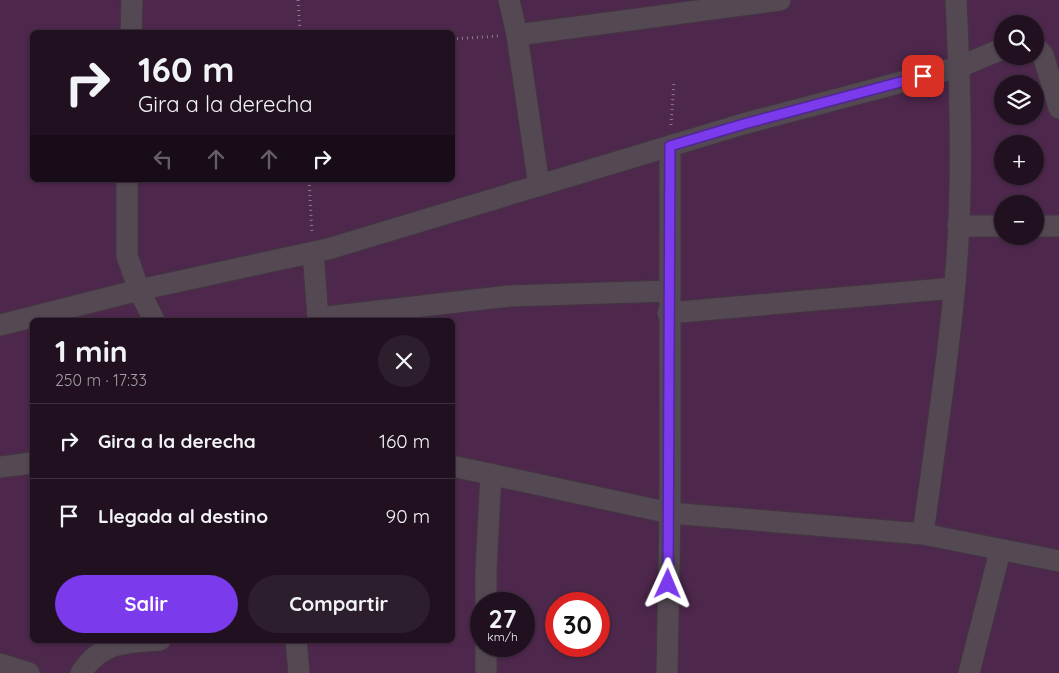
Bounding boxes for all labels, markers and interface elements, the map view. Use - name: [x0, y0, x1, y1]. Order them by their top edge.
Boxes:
- map controls: [994, 15, 1044, 245]
- button: search: [994, 15, 1044, 65]
- text: 160 m: [138, 47, 235, 91]
- icon: right: [55, 50, 120, 115]
- pin: [902, 55, 944, 97]
- icon: arrive: [909, 62, 937, 90]
- button: layers: [994, 75, 1044, 125]
- text: Gira a la derecha: [138, 90, 313, 118]
- button: +: [994, 135, 1044, 185]
- icon: left: [149, 145, 177, 173]
- icon: ahead: [202, 145, 230, 173]
- icon: ahead: [255, 145, 283, 173]
- icon: right: [308, 145, 336, 173]
- button: −: [994, 195, 1044, 245]
- text: 1 min: [55, 332, 128, 370]
- button: close: [378, 335, 430, 387]
- text: 250 m · 17:33: [55, 370, 147, 390]
- icon: right: [55, 427, 83, 455]
- text: Gira a la derecha: [98, 429, 256, 453]
- text: 160 m: [379, 429, 430, 453]
- icon: arrive: [55, 502, 83, 530]
- text: Llegada al destino: [98, 504, 268, 528]
- text: 90 m: [386, 504, 430, 528]
- position arrow: [641, 557, 693, 609]
- button: Salir: [55, 575, 238, 633]
- button: Compartir: [248, 575, 430, 633]
- speed limit sign: 30: [545, 592, 610, 657]
- text: 27: [489, 603, 516, 634]
- text: km/h: [487, 629, 518, 644]

